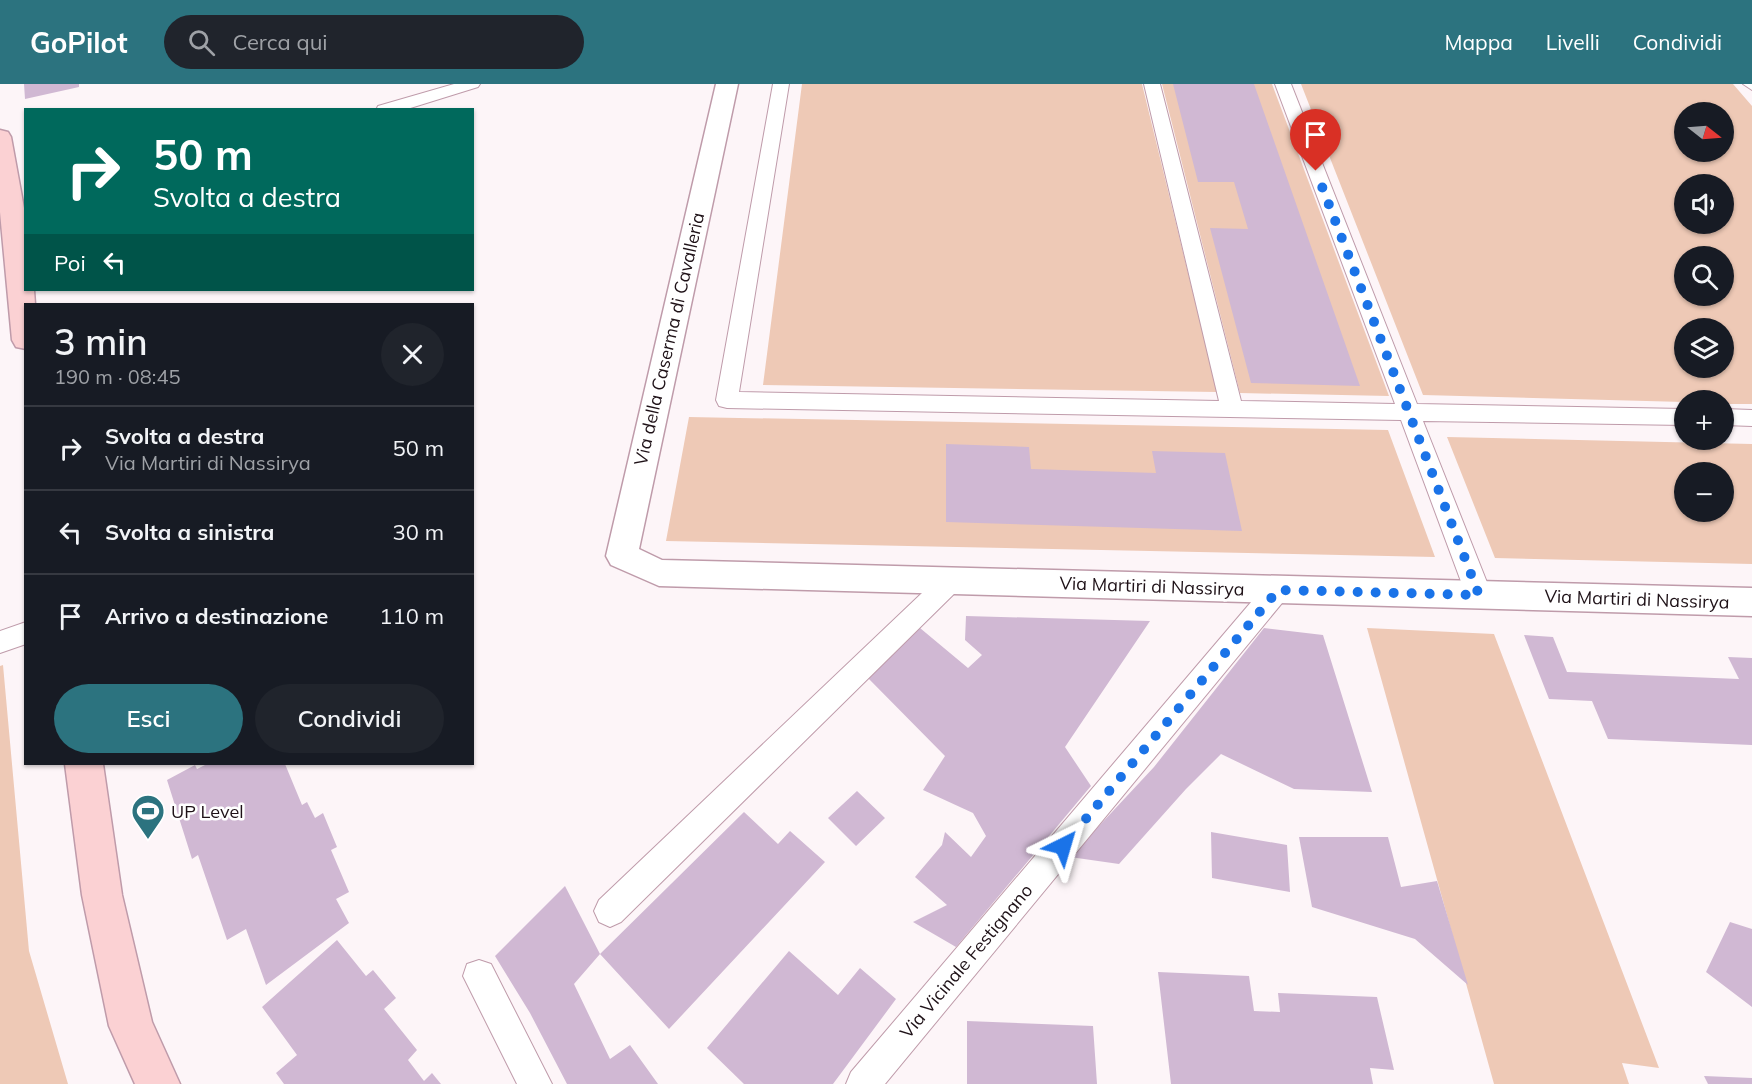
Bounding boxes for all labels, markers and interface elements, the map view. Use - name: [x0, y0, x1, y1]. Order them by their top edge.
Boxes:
- search box: [164, 15, 584, 69]
- text: GoPilot: [30, 25, 128, 60]
- icon: search: [185, 26, 218, 59]
- text: Cerca qui: [233, 28, 328, 56]
- text: Mappa: [1444, 29, 1513, 55]
- text: Livelli: [1546, 29, 1600, 55]
- text: Condividi: [1633, 29, 1722, 55]
- north arrow: [1674, 102, 1734, 162]
- map controls: [1674, 102, 1734, 522]
- pin: [1290, 109, 1341, 171]
- icon: arrive: [1299, 118, 1332, 151]
- text: 50 m: [153, 128, 253, 181]
- icon: right: [54, 132, 132, 210]
- button: sound: [1674, 174, 1734, 234]
- text: Svolta a destra: [153, 180, 341, 214]
- street label: Via della Caserma di Cavalleria: [629, 210, 709, 468]
- icon: left: [98, 246, 131, 279]
- button: search: [1674, 246, 1734, 306]
- text: Poi: [54, 249, 86, 277]
- button: layers: [1674, 318, 1734, 378]
- text: 3 min: [54, 319, 148, 364]
- button: close: [381, 323, 444, 386]
- text: 190 m · 08:45: [54, 364, 180, 389]
- button: +: [1674, 390, 1734, 450]
- text: Svolta a destra: [105, 422, 264, 450]
- icon: right: [54, 432, 87, 465]
- text: 50 m: [393, 434, 444, 462]
- text: Via Martiri di Nassirya: [105, 450, 311, 475]
- button: −: [1674, 462, 1734, 522]
- icon: left: [54, 516, 87, 549]
- text: Svolta a sinistra: [105, 518, 274, 546]
- text: 30 m: [393, 518, 444, 546]
- street label: Via Martiri di Nassirya: [1059, 571, 1245, 601]
- street label: Via Martiri di Nassirya: [1544, 584, 1730, 614]
- icon: arrive: [54, 600, 87, 633]
- text: Arrivo a destinazione: [105, 602, 328, 630]
- text: 110 m: [379, 602, 444, 630]
- button: Esci: [54, 684, 243, 753]
- button: Condividi: [255, 684, 444, 753]
- sports icon: UP Level: [130, 793, 166, 840]
- place label: UP Level: [171, 800, 243, 823]
- position arrow: [1031, 814, 1095, 878]
- street label: Via Vicinale Festignano: [895, 879, 1037, 1043]

